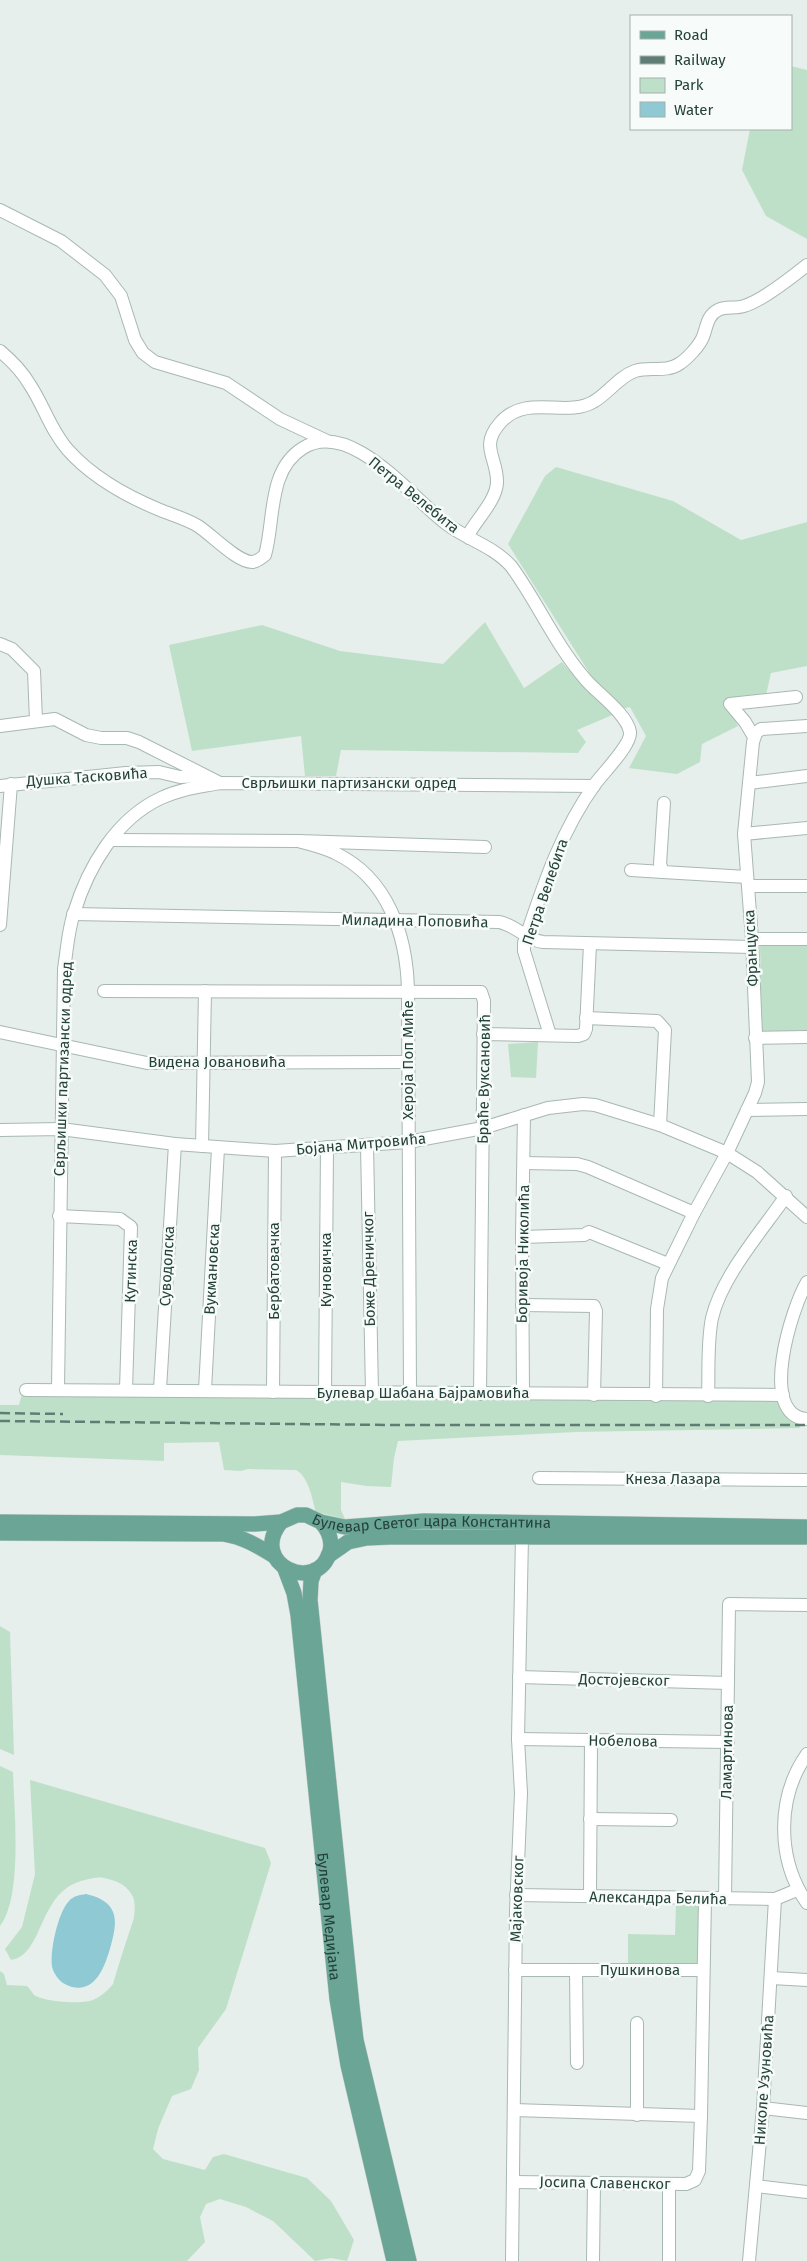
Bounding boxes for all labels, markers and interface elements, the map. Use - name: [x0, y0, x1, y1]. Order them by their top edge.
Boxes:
- legend: [630, 15, 792, 130]
- text: Road: [674, 26, 709, 44]
- text: Railway: [674, 51, 726, 69]
- text: Park: [674, 76, 704, 94]
- text: Water: [674, 101, 713, 119]
- street label: Петра Велебита: [365, 453, 463, 537]
- street label: Душка Тасковића: [25, 764, 148, 790]
- street label: Сврљишки партизански одред: [242, 774, 456, 792]
- street label: Петра Велебита: [518, 836, 572, 948]
- street label: Француска: [740, 909, 762, 987]
- street label: Миладина Поповића: [341, 911, 489, 931]
- street label: Сврљишки партизански одред: [50, 961, 76, 1177]
- street label: Хероја Поп Миће: [399, 1000, 417, 1120]
- street label: Браће Вуксановић: [474, 1014, 494, 1144]
- street label: Видена Јовановића: [148, 1053, 286, 1071]
- street label: Бојана Митровића: [295, 1129, 427, 1159]
- street label: Боривоја Николића: [513, 1184, 533, 1324]
- street label: Боже Дреничког: [359, 1211, 379, 1327]
- street label: Бербатовачка: [265, 1222, 283, 1320]
- street label: Вукмановска: [201, 1223, 223, 1315]
- street label: Суводолска: [156, 1225, 178, 1307]
- street label: Куновичка: [317, 1232, 335, 1308]
- street label: Кутинска: [121, 1239, 141, 1303]
- street label: Булевар Шабана Бајрамовића: [317, 1384, 529, 1402]
- street label: Кнеза Лазара: [625, 1470, 721, 1488]
- street label: Булевар Светог цара Константина: [309, 1510, 551, 1536]
- street label: Достојевског: [577, 1670, 670, 1690]
- street label: Ламартинова: [717, 1704, 737, 1800]
- street label: Нобелова: [588, 1731, 658, 1751]
- street label: Булевар Медијана: [313, 1852, 344, 1981]
- street label: Мајаковског: [506, 1855, 528, 1943]
- street label: Александра Белића: [589, 1888, 727, 1908]
- street label: Пушкинова: [600, 1961, 680, 1979]
- street label: Николе Узуновића: [750, 2014, 778, 2146]
- street label: Јосипа Славенског: [539, 2173, 671, 2193]

